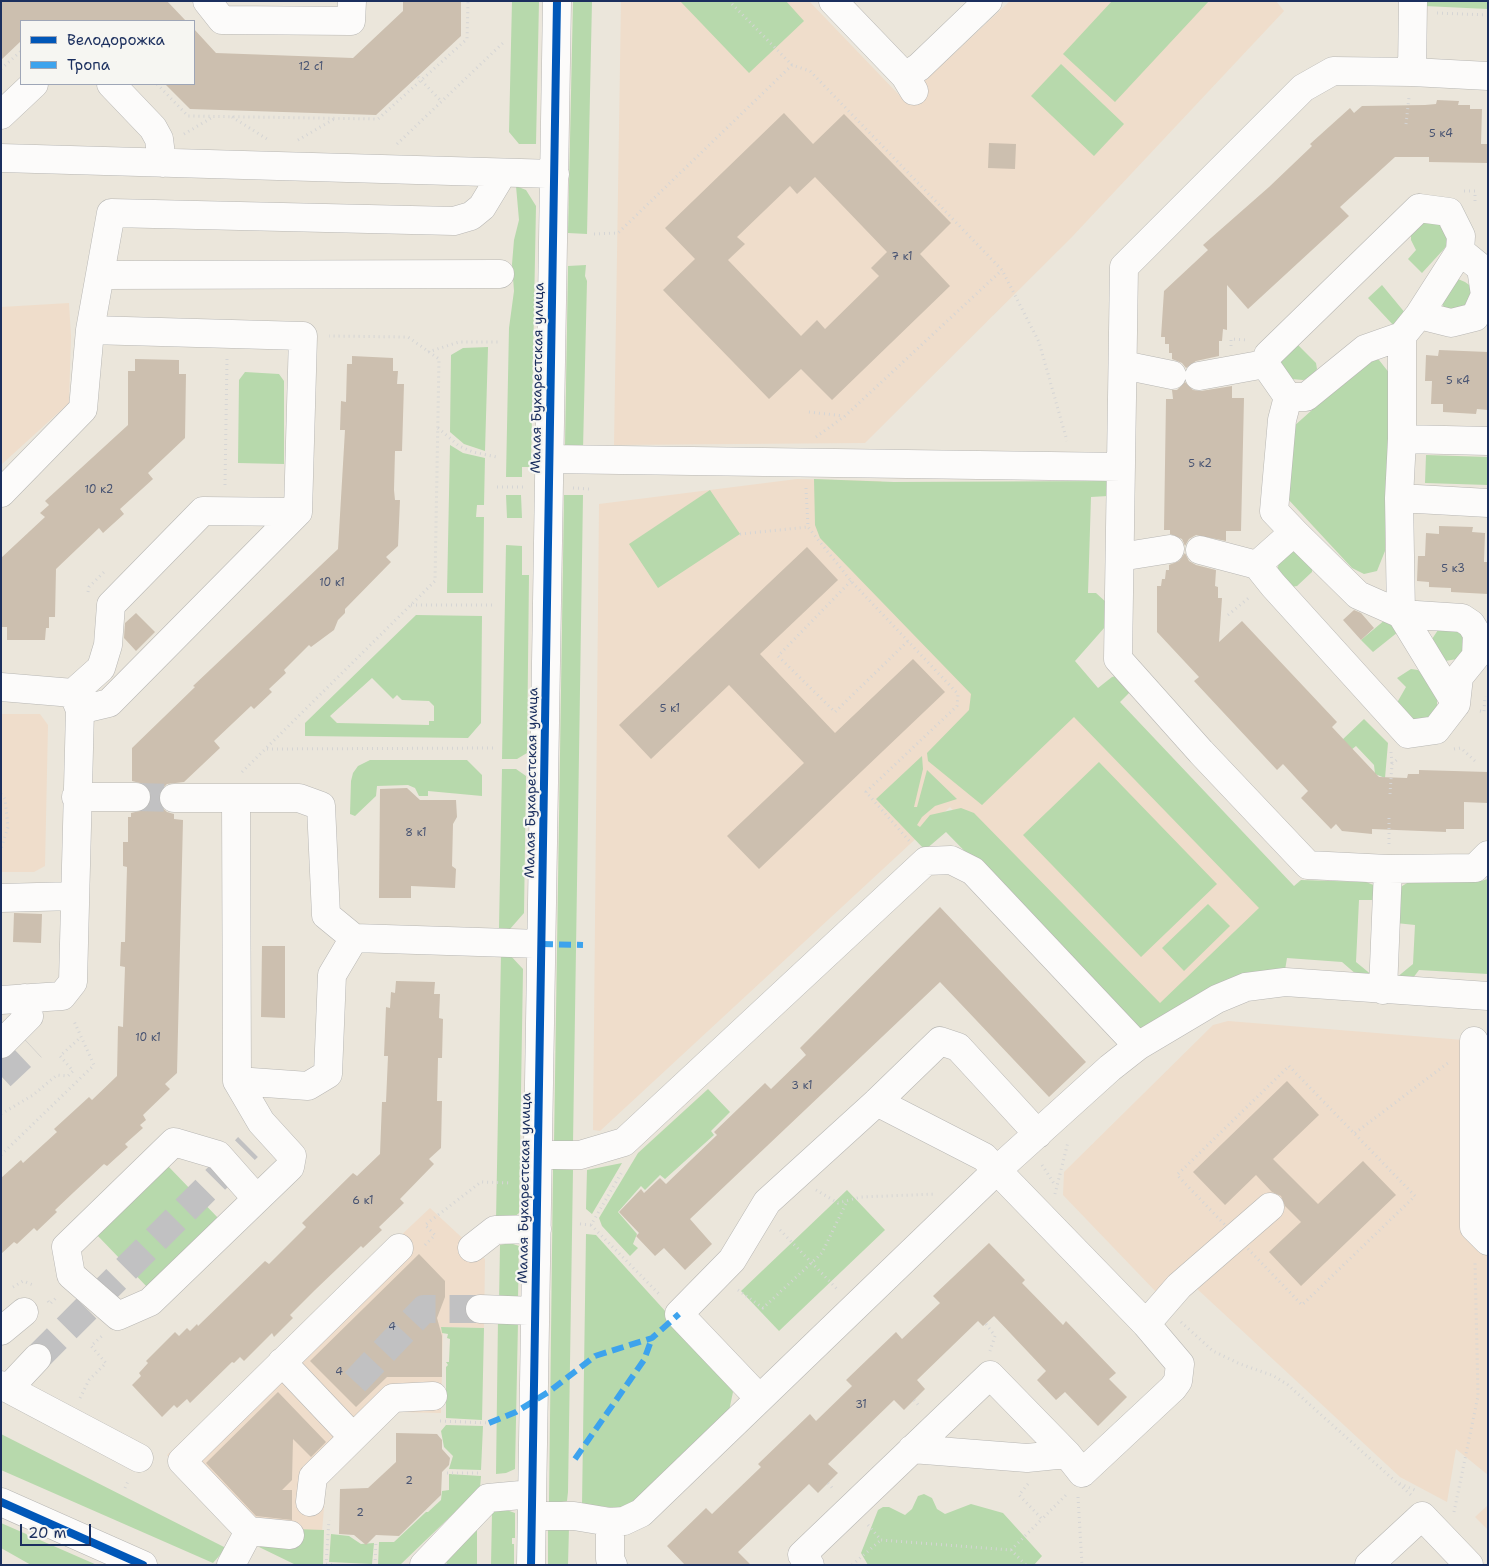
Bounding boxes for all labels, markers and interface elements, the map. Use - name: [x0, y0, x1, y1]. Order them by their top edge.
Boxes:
- legend: [20, 20, 195, 85]
- text: Велодорожка: [67, 30, 165, 50]
- text: Тропа: [67, 55, 110, 75]
- house number: 12 с1: [299, 60, 323, 74]
- house number: 5 к4: [1429, 127, 1453, 141]
- house number: 7 к1: [891, 250, 913, 264]
- street label: Малая Бухарестская улица: [528, 282, 548, 474]
- house number: 5 к4: [1446, 374, 1470, 388]
- house number: 5 к2: [1188, 457, 1212, 471]
- house number: 10 к2: [85, 483, 113, 497]
- house number: 5 к3: [1441, 562, 1465, 576]
- house number: 10 к1: [319, 576, 345, 590]
- street label: Малая Бухарестская улица: [522, 687, 542, 879]
- house number: 5 к1: [660, 702, 680, 716]
- house number: 8 к1: [405, 826, 427, 840]
- house number: 10 к1: [135, 1031, 161, 1045]
- house number: 3 к1: [791, 1079, 813, 1093]
- street label: Малая Бухарестская улица: [515, 1092, 535, 1284]
- house number: 6 к1: [352, 1194, 374, 1208]
- house number: 4: [388, 1320, 396, 1334]
- house number: 4: [335, 1365, 343, 1379]
- house number: 31: [855, 1398, 867, 1412]
- house number: 2: [405, 1474, 413, 1488]
- house number: 2: [356, 1506, 364, 1520]
- scale bar: [22, 1514, 94, 1546]
- text: 20 m: [28, 1523, 67, 1543]

